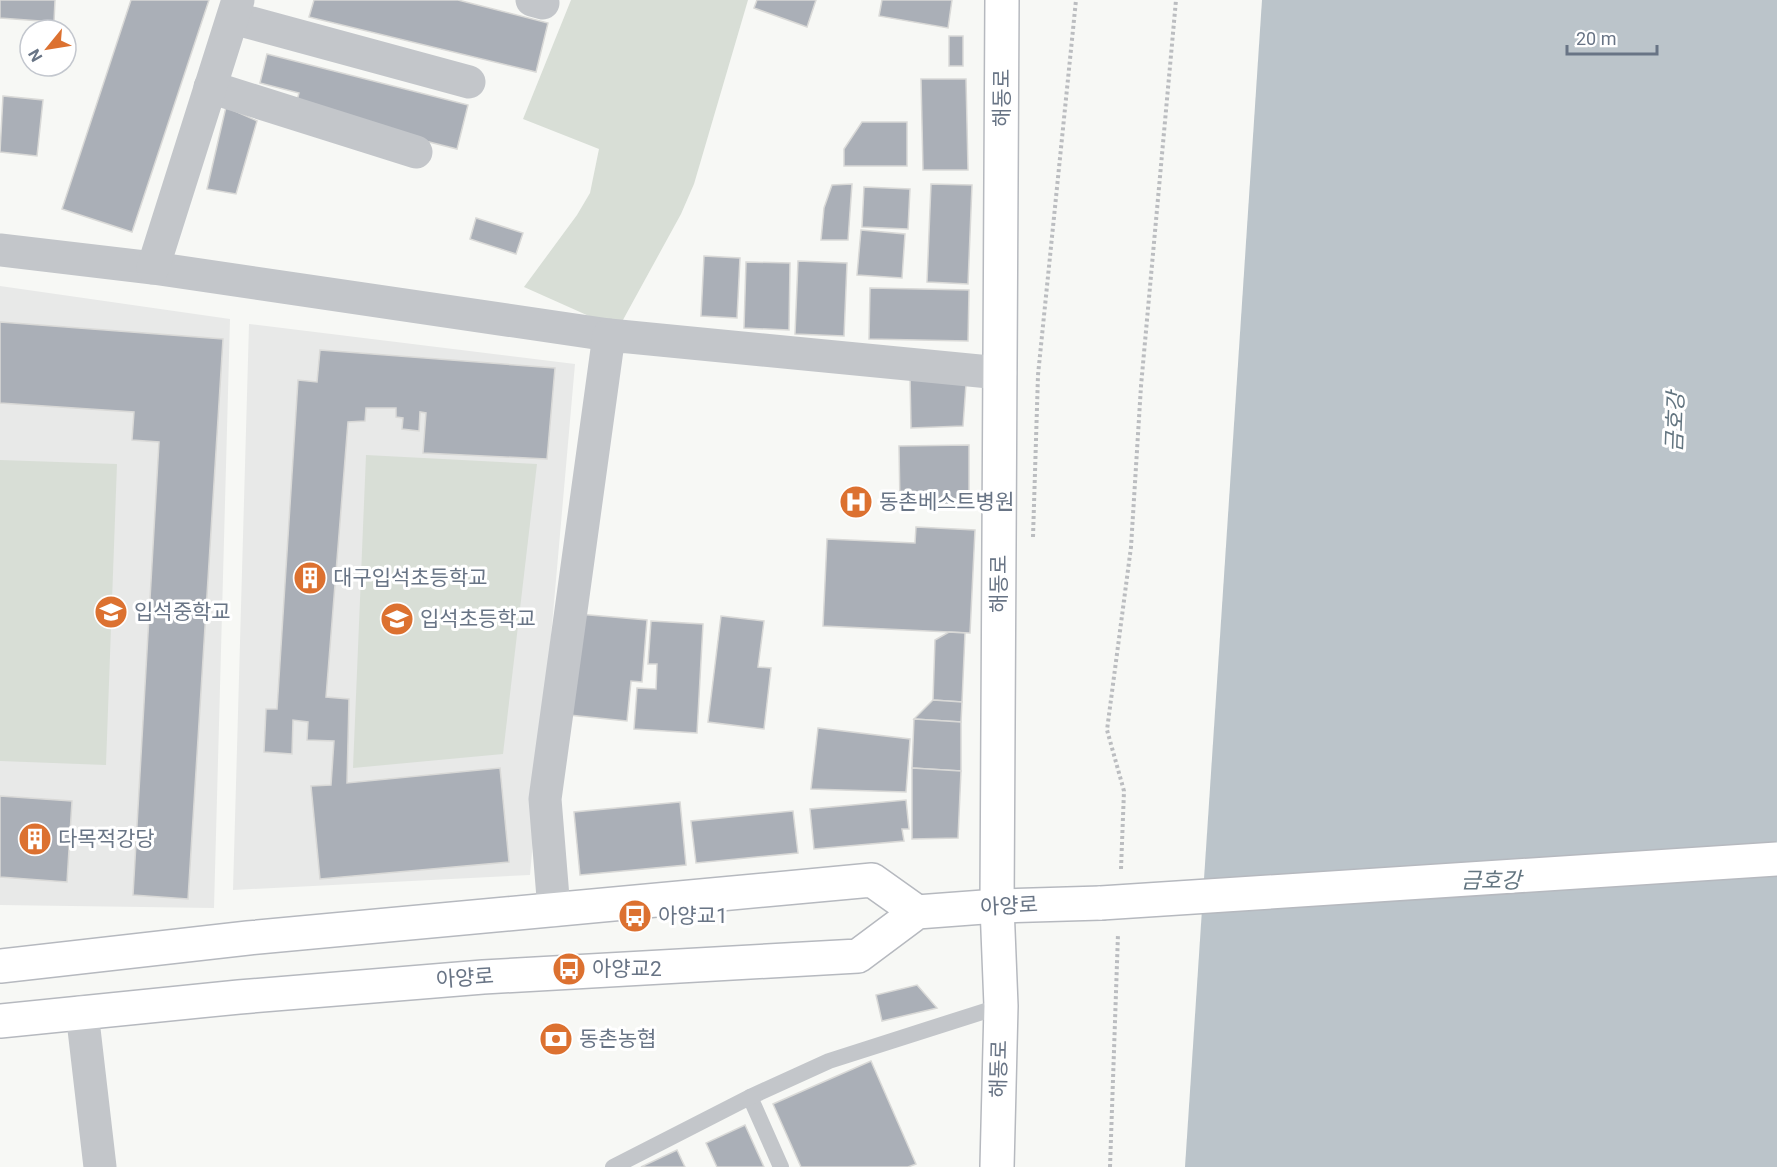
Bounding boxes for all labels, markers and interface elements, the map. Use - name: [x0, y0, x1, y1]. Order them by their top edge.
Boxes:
- north arrow: [18, 18, 78, 78]
- scale bar: [1567, 18, 1657, 56]
- text: 20 m: [1576, 28, 1616, 49]
- text: N: [24, 46, 46, 65]
- street label: 해동로: [990, 69, 1014, 127]
- water label: 금호강: [1661, 388, 1689, 453]
- hospital icon: 동촌베스트병원: [838, 484, 874, 520]
- place label: 동촌베스트병원: [879, 490, 1014, 514]
- street label: 해동로: [987, 555, 1011, 613]
- building icon: 대구입석초등학교: [292, 560, 328, 596]
- place label: 대구입석초등학교: [333, 566, 488, 590]
- school or university icon: 입석중학교: [93, 594, 129, 630]
- place label: 입석중학교: [134, 600, 231, 624]
- school or university icon: 입석초등학교: [379, 601, 415, 637]
- place label: 입석초등학교: [420, 607, 536, 631]
- building icon: 다목적강당: [17, 821, 53, 857]
- place label: 다목적강당: [58, 827, 155, 851]
- water label: 금호강: [1461, 868, 1524, 893]
- street label: 아양로: [979, 892, 1039, 920]
- bus stop icon: 아양교1: [617, 898, 653, 934]
- place label: 아양교1: [658, 904, 728, 928]
- bus stop icon: 아양교2: [551, 951, 587, 987]
- place label: 아양교2: [592, 957, 662, 981]
- street label: 아양로: [435, 964, 495, 992]
- bank icon: 동촌농협: [538, 1021, 574, 1057]
- place label: 동촌농협: [579, 1027, 656, 1051]
- street label: 해동로: [986, 1040, 1012, 1098]

